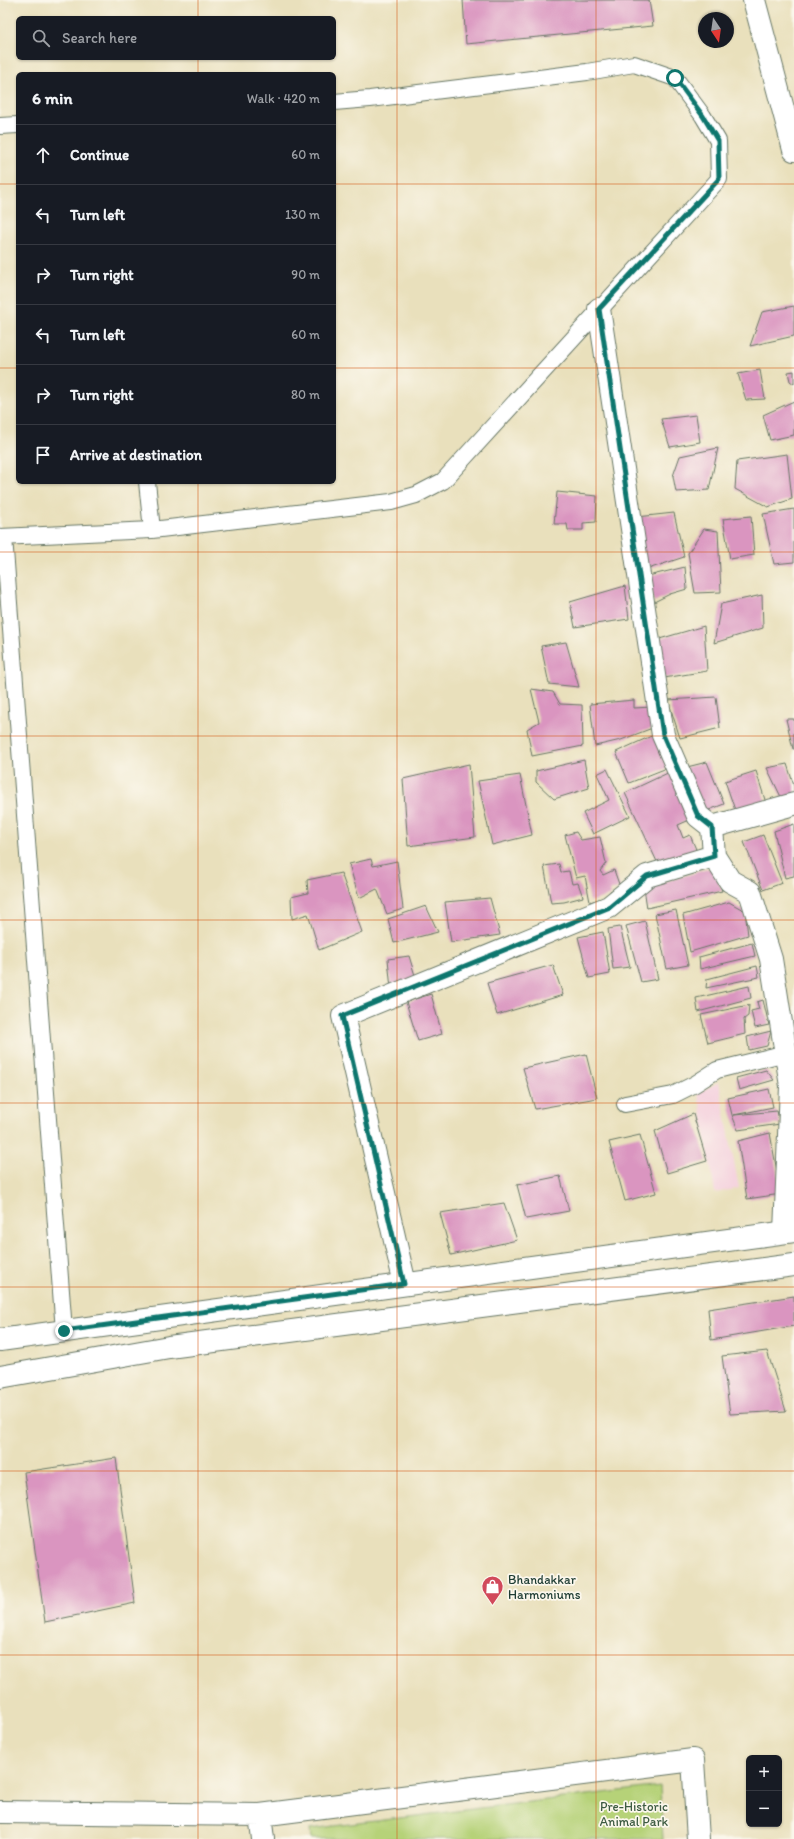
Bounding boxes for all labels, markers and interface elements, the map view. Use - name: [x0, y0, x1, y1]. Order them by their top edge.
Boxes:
- north arrow: [698, 12, 734, 48]
- search box: [16, 16, 336, 60]
- icon: search: [30, 27, 52, 49]
- text: Search here: [62, 29, 137, 47]
- route start: [666, 69, 684, 87]
- text: 6 min: [32, 88, 73, 108]
- text: Walk · 420 m: [247, 91, 320, 106]
- icon: ahead: [32, 144, 54, 166]
- text: Continue: [70, 146, 129, 164]
- text: 60 m: [291, 147, 320, 162]
- icon: left: [32, 204, 54, 226]
- text: Turn left: [70, 206, 125, 224]
- text: 130 m: [285, 207, 320, 222]
- icon: right: [32, 264, 54, 286]
- text: Turn right: [70, 266, 134, 284]
- text: 90 m: [291, 267, 320, 282]
- icon: left: [32, 324, 54, 346]
- text: Turn left: [70, 326, 125, 344]
- text: 60 m: [291, 327, 320, 342]
- icon: right: [32, 384, 54, 406]
- text: Turn right: [70, 386, 134, 404]
- text: 80 m: [291, 387, 320, 402]
- icon: arrive: [32, 444, 54, 466]
- text: Arrive at destination: [70, 446, 202, 464]
- route end: [55, 1322, 73, 1340]
- place label: Bhandakkar Harmoniums: [508, 1572, 581, 1602]
- shop icon: Bhandakkar Harmoniums: [479, 1573, 505, 1606]
- map controls: [746, 1755, 782, 1827]
- button: +: [746, 1755, 782, 1791]
- button: −: [746, 1791, 782, 1827]
- park label: Pre-Historic Animal Park: [600, 1799, 669, 1829]

